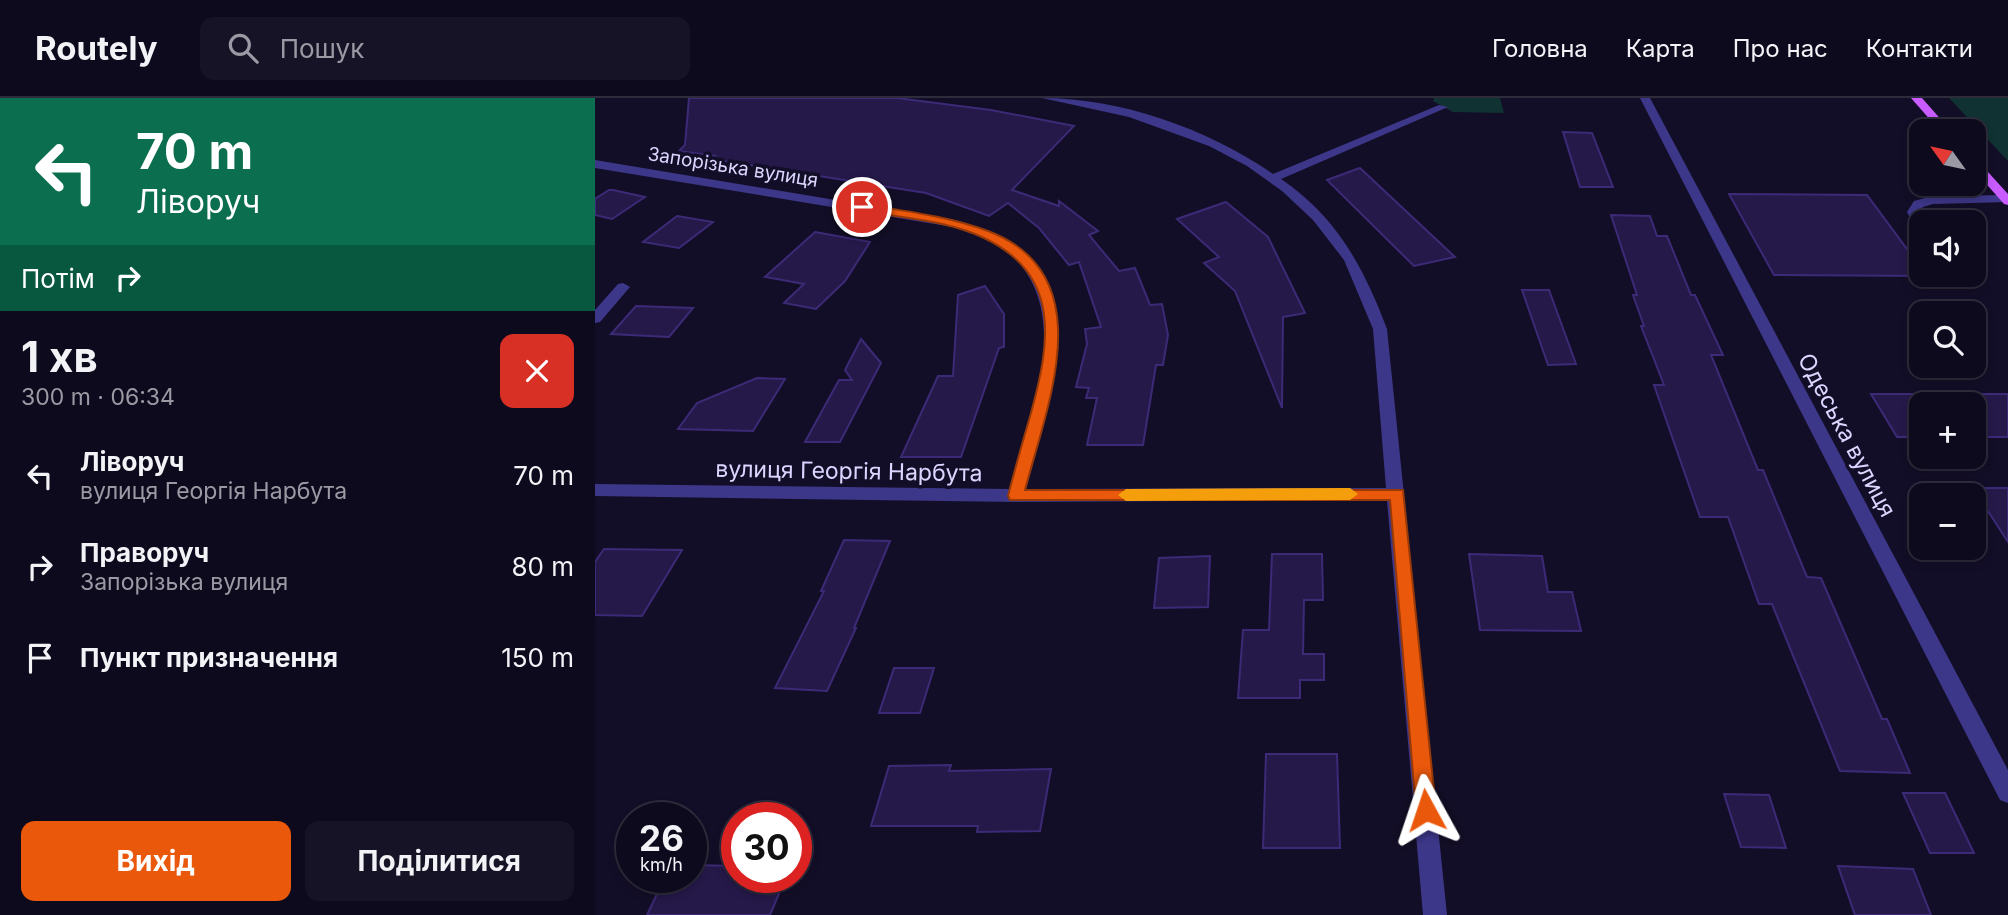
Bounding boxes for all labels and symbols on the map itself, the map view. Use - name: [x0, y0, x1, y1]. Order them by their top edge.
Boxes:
- north arrow: [1909, 119, 1986, 196]
- street label: Запорізька вулиця: [646, 142, 820, 192]
- pin: [832, 177, 892, 237]
- street label: Одеська вулиця: [1792, 348, 1902, 522]
- street label: вулиця Георгія Нарбута: [715, 455, 983, 487]
- position arrow: [1389, 773, 1463, 847]
- speed limit sign: 30: [721, 802, 812, 893]

